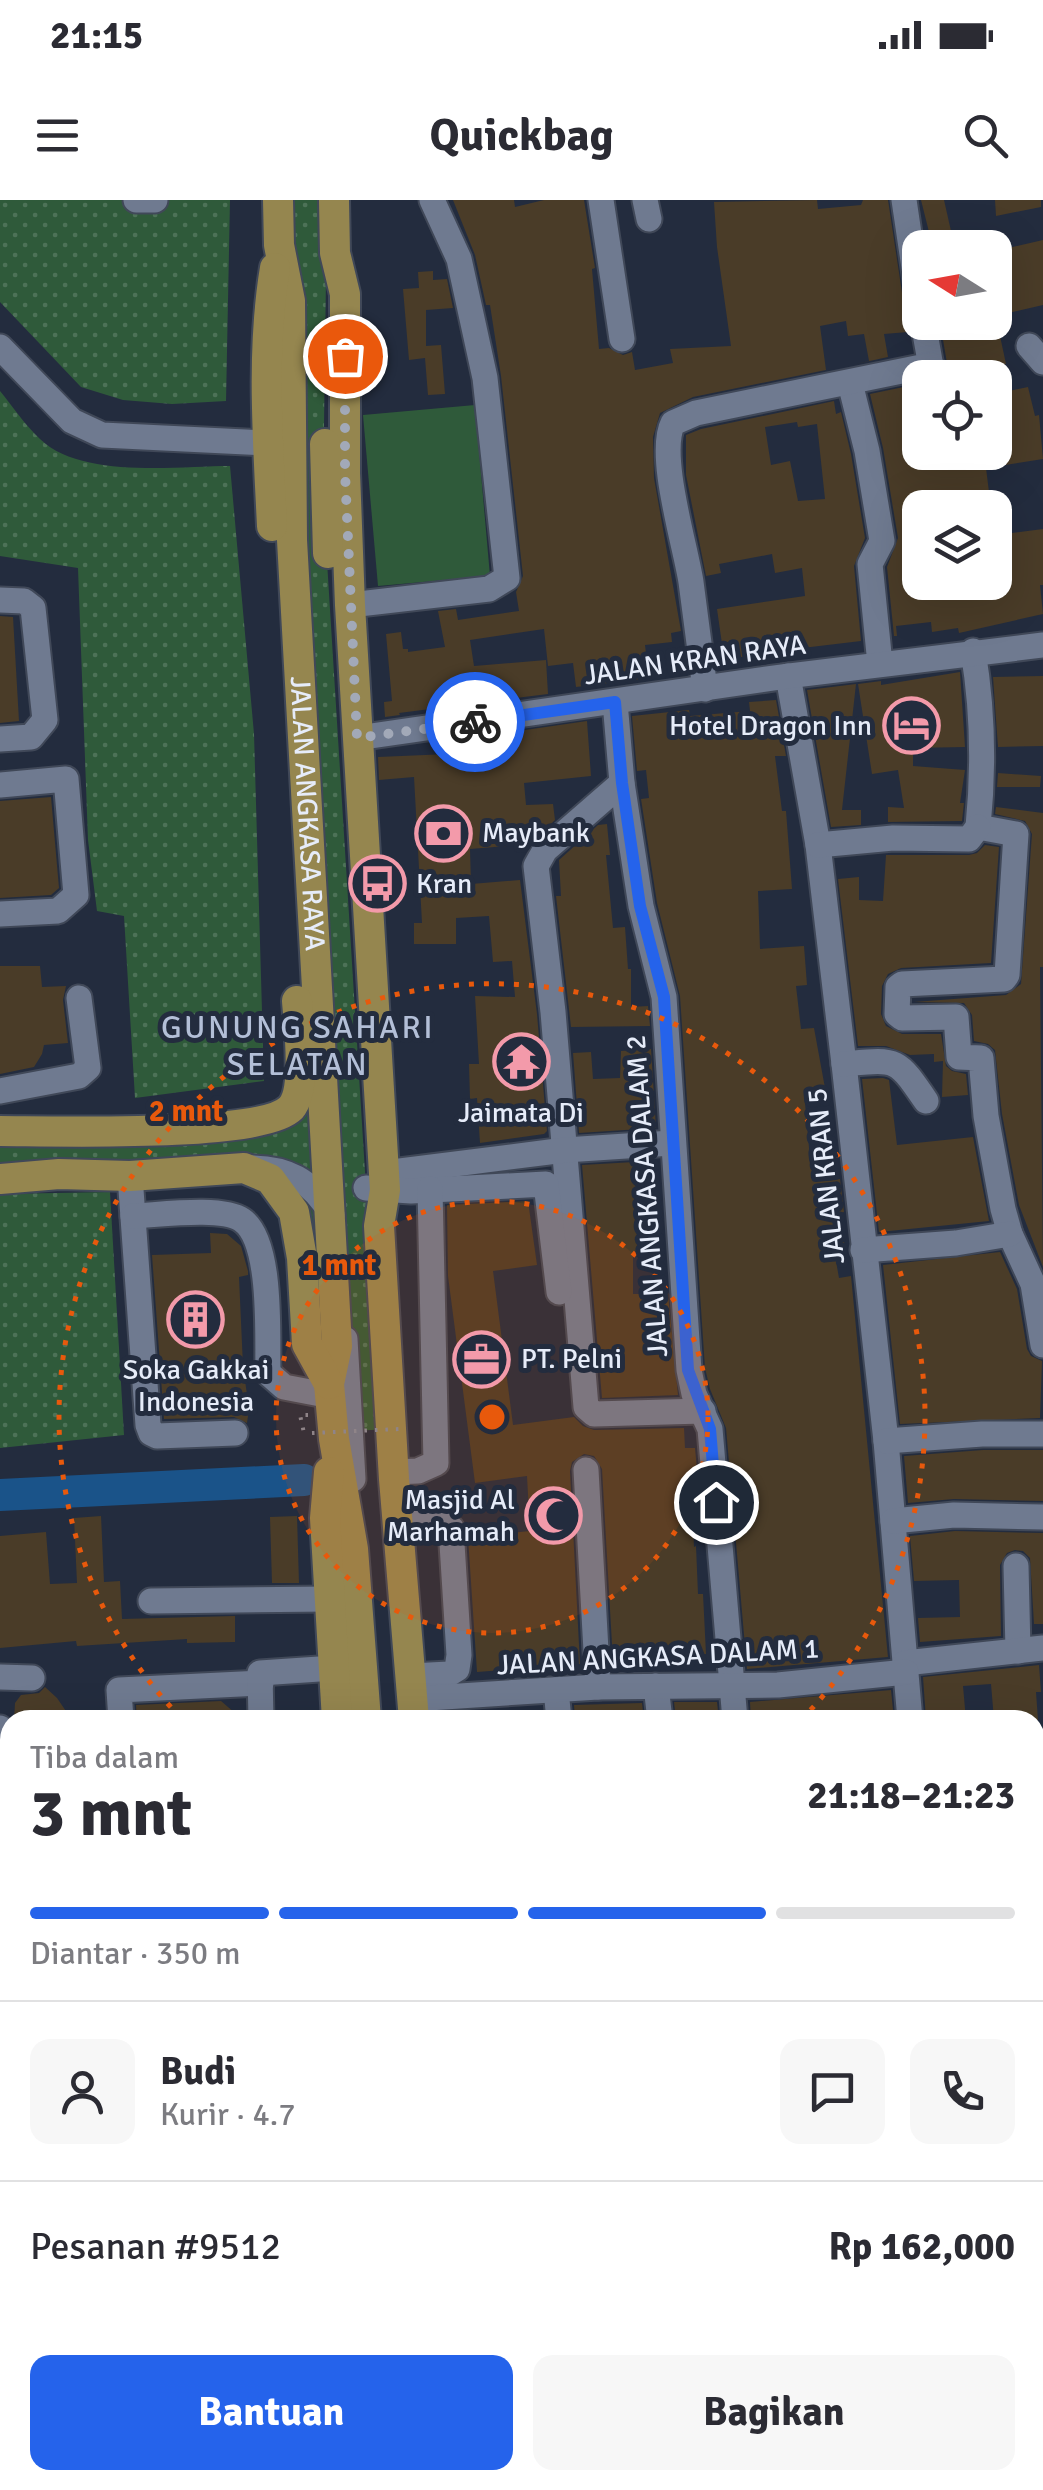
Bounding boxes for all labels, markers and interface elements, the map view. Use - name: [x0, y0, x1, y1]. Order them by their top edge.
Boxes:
- text: 21:15: [50, 12, 143, 59]
- icon: menu: [30, 108, 85, 163]
- text: Quickbag: [429, 108, 614, 163]
- icon: search: [958, 108, 1013, 163]
- north arrow: [902, 230, 1012, 340]
- map controls: [902, 230, 1012, 600]
- pin: [303, 314, 388, 399]
- icon: bag: [318, 329, 373, 384]
- button: locate: [902, 360, 1012, 470]
- button: layers: [902, 490, 1012, 600]
- street label: JALAN KRAN RAYA: [582, 628, 808, 692]
- courier: [425, 672, 525, 772]
- street label: JALAN ANGKASA RAYA: [283, 675, 332, 952]
- icon: bike: [448, 695, 503, 750]
- hotel icon: Hotel Dragon Inn: [881, 696, 941, 756]
- place label: Hotel Dragon Inn: [669, 709, 872, 743]
- bank icon: Maybank: [413, 803, 473, 863]
- place label: Maybank: [482, 816, 590, 850]
- bus stop icon: Kran: [347, 854, 407, 914]
- place label: Kran: [416, 867, 472, 901]
- district label: GUNUNG SAHARI SELATAN: [161, 1008, 435, 1084]
- temple icon: Jaimata Di: [491, 1032, 551, 1092]
- street label: JALAN ANGKASA DALAM 2: [619, 1034, 675, 1358]
- street label: JALAN KRAN 5: [800, 1086, 852, 1266]
- text: 2 mnt: [149, 1093, 223, 1130]
- place label: Jaimata Di: [458, 1096, 584, 1130]
- text: 1 mnt: [302, 1247, 376, 1284]
- building icon: Soka Gakkai Indonesia: [166, 1289, 226, 1349]
- office icon: PT. Pelni: [452, 1329, 512, 1389]
- place label: PT. Pelni: [521, 1342, 622, 1376]
- place label: Soka Gakkai Indonesia: [123, 1353, 269, 1419]
- centre of rings: [474, 1399, 510, 1435]
- pin: [674, 1460, 759, 1545]
- icon: home: [689, 1475, 744, 1530]
- place label: Masjid Al Marhamah: [387, 1483, 515, 1549]
- mosque icon: Masjid Al Marhamah: [524, 1486, 584, 1546]
- street label: JALAN ANGKASA DALAM 1: [496, 1632, 820, 1682]
- text: Tiba dalam: [30, 1738, 179, 1777]
- text: 21:18–21:23: [807, 1772, 1015, 1819]
- text: 3 mnt: [30, 1774, 192, 1854]
- text: Diantar · 350 m: [30, 1934, 241, 1973]
- button: person: [30, 2039, 135, 2144]
- button: chat: [780, 2039, 885, 2144]
- button: phone: [910, 2039, 1015, 2144]
- text: Budi: [160, 2048, 236, 2095]
- text: Kurir · 4.7: [160, 2095, 296, 2134]
- text: Pesanan #9512: [30, 2223, 281, 2270]
- text: Rp 162,000: [828, 2223, 1015, 2270]
- button: Bantuan: [30, 2355, 513, 2470]
- button: Bagikan: [533, 2355, 1015, 2470]

